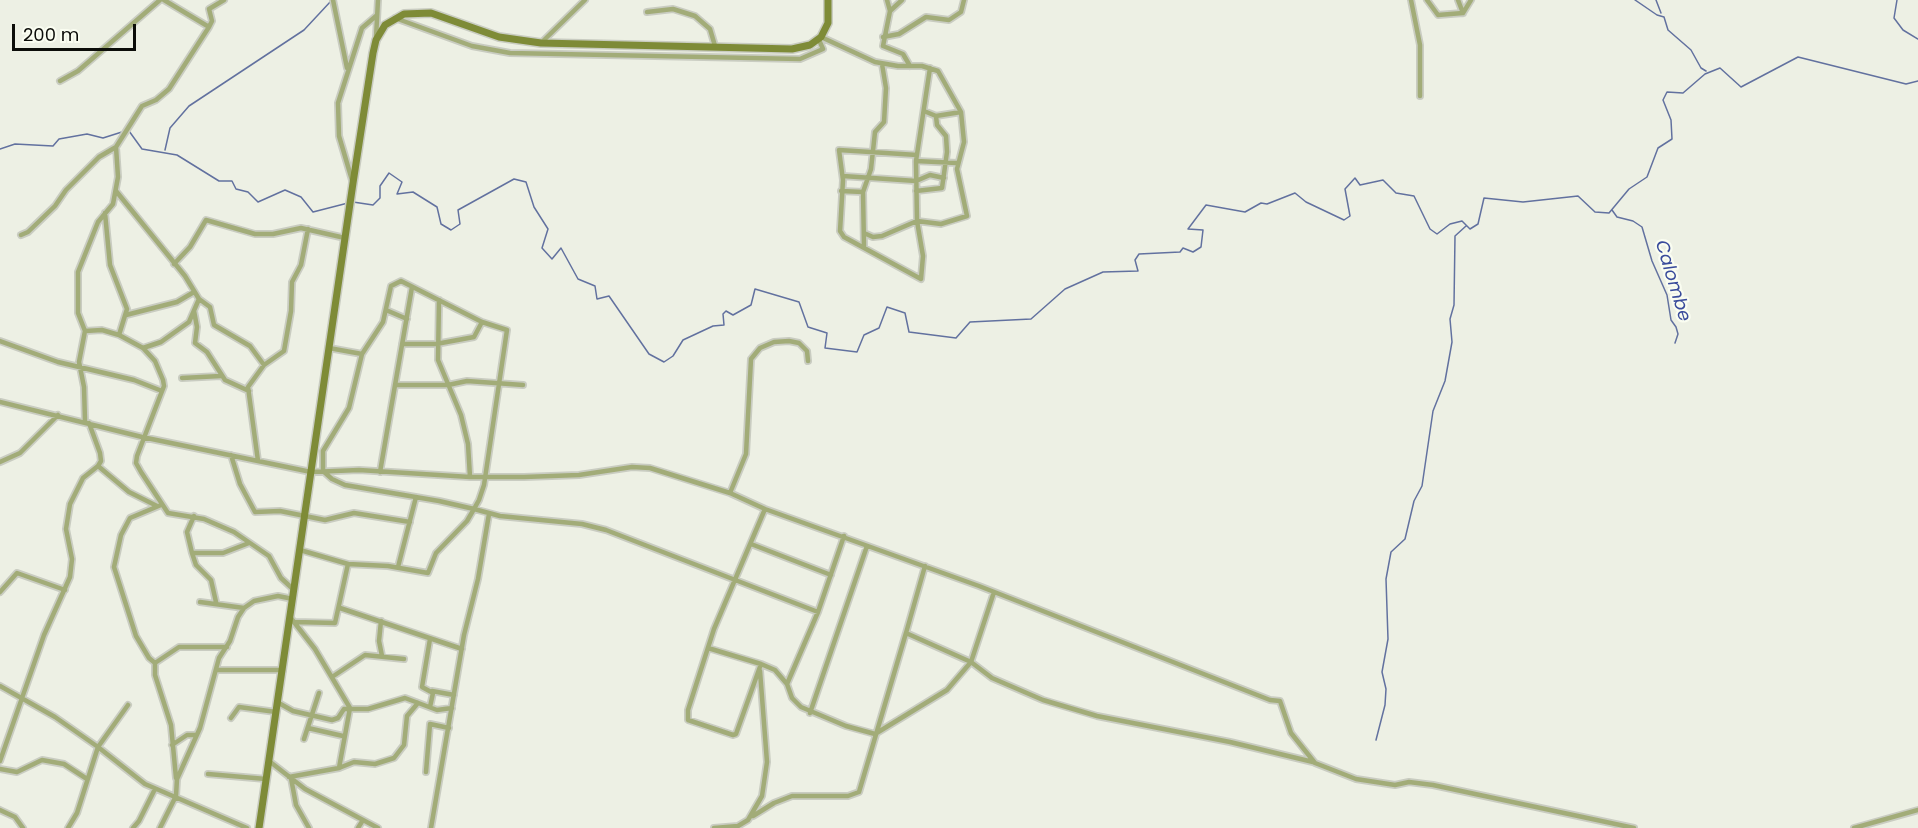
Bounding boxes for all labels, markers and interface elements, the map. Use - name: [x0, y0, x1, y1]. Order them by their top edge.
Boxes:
- scale bar: [15, 12, 140, 50]
- text: 200 m: [23, 22, 79, 47]
- water label: Calombe: [1649, 238, 1695, 324]

